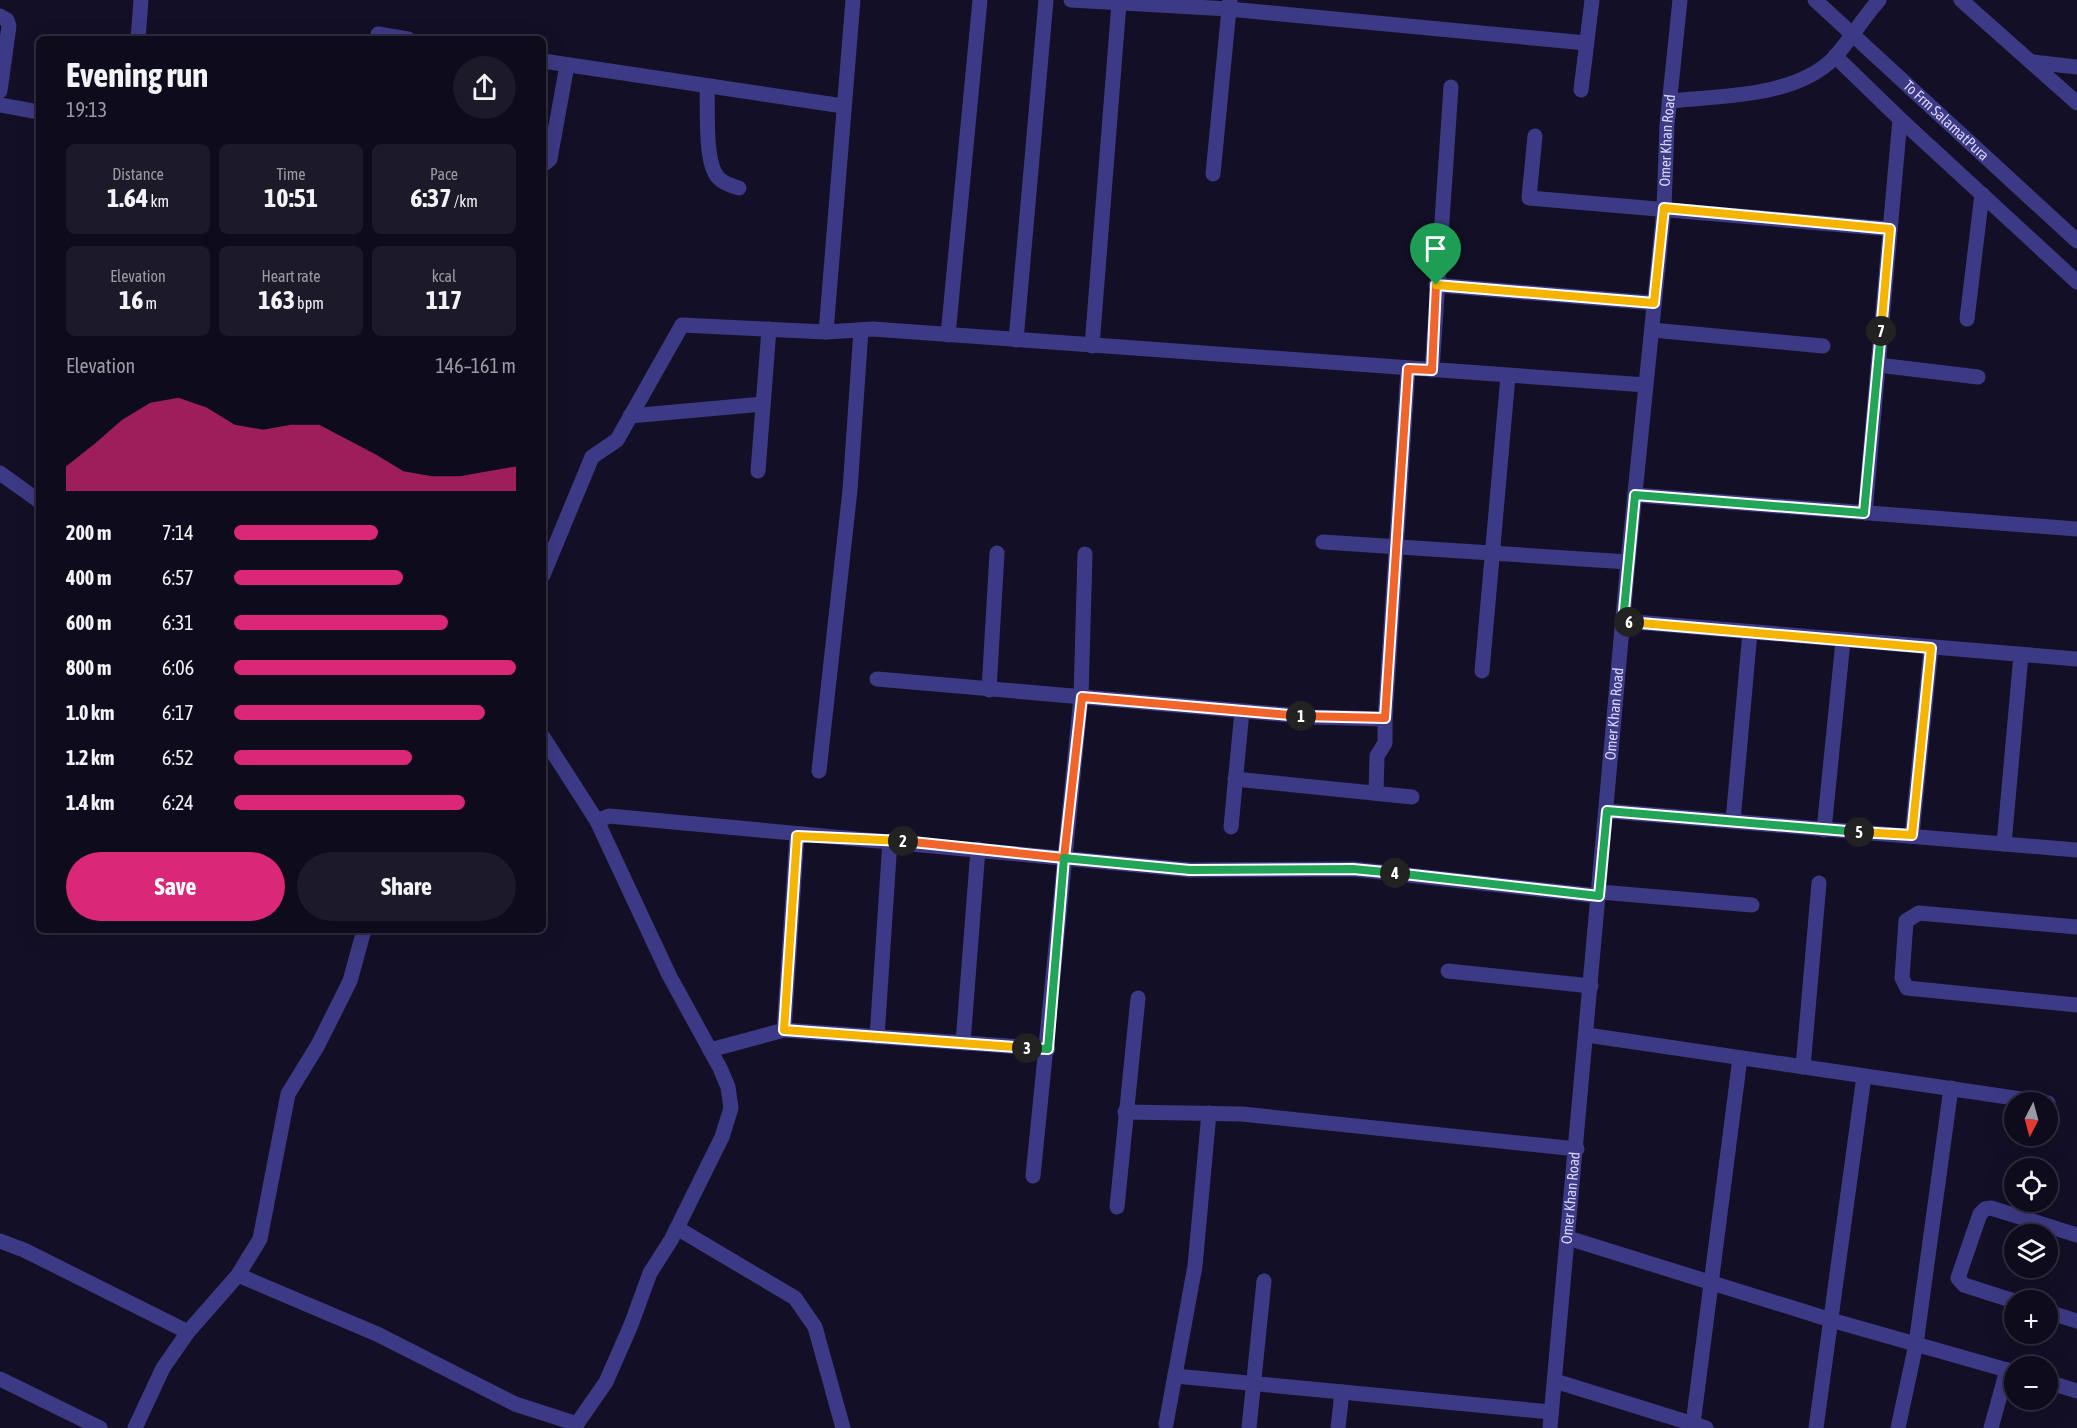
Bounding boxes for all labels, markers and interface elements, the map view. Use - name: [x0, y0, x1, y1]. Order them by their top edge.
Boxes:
- text: Evening run: [66, 56, 208, 94]
- button: share: [453, 56, 516, 119]
- street label: To Frm SalamatPura: [1900, 77, 1993, 164]
- street label: Omer Khan Road: [1656, 93, 1678, 187]
- text: 19:13: [66, 98, 107, 121]
- text: Distance: [112, 165, 164, 183]
- text: Time: [276, 165, 306, 183]
- text: Pace: [430, 165, 458, 183]
- text: 1.64: [107, 183, 148, 213]
- text: 10:51: [264, 183, 318, 213]
- text: 6:37: [410, 183, 452, 213]
- text: km: [148, 192, 169, 210]
- text: /km: [452, 192, 478, 210]
- pin: [1410, 223, 1461, 285]
- icon: arrive: [1419, 232, 1452, 265]
- text: Elevation: [110, 267, 166, 285]
- text: Heart rate: [262, 267, 320, 285]
- text: kcal: [432, 267, 456, 285]
- text: 16: [119, 285, 143, 315]
- text: 163: [258, 285, 295, 315]
- text: 117: [426, 285, 462, 315]
- text: m: [143, 294, 157, 312]
- text: bpm: [295, 294, 324, 312]
- pin: 7: [1866, 316, 1896, 346]
- text: 7: [1877, 322, 1885, 340]
- text: Elevation: [66, 354, 135, 377]
- text: 146–161 m: [435, 354, 516, 377]
- text: 200 m: [66, 521, 111, 544]
- text: 7:14: [162, 521, 194, 544]
- text: 400 m: [66, 566, 111, 589]
- text: 6:57: [162, 566, 194, 589]
- pin: 6: [1614, 607, 1644, 637]
- text: 600 m: [66, 611, 111, 634]
- text: 6:31: [162, 611, 194, 634]
- text: 6: [1625, 613, 1633, 631]
- text: 800 m: [66, 656, 111, 679]
- text: 6:06: [162, 656, 194, 679]
- street label: Omer Khan Road: [1601, 667, 1626, 761]
- text: 1.0 km: [66, 701, 114, 724]
- text: 6:17: [162, 701, 194, 724]
- pin: 1: [1286, 701, 1316, 731]
- text: 1: [1297, 707, 1305, 725]
- text: 1.2 km: [66, 746, 114, 769]
- text: 6:52: [162, 746, 194, 769]
- text: 1.4 km: [66, 791, 114, 814]
- text: 6:24: [162, 791, 194, 814]
- pin: 5: [1844, 817, 1874, 847]
- text: 5: [1855, 823, 1863, 841]
- pin: 2: [888, 826, 918, 856]
- text: 2: [899, 832, 907, 850]
- button: Save: [66, 852, 285, 921]
- button: Share: [297, 852, 516, 921]
- pin: 4: [1380, 858, 1410, 888]
- text: 4: [1391, 864, 1399, 882]
- pin: 3: [1012, 1033, 1042, 1063]
- text: 3: [1023, 1039, 1031, 1057]
- north arrow: [2004, 1092, 2058, 1146]
- map controls: [2004, 1092, 2058, 1410]
- street label: Omer Khan Road: [1558, 1151, 1583, 1245]
- button: locate: [2004, 1158, 2058, 1212]
- button: layers: [2004, 1224, 2058, 1278]
- button: +: [2004, 1290, 2058, 1344]
- button: −: [2004, 1356, 2058, 1410]

